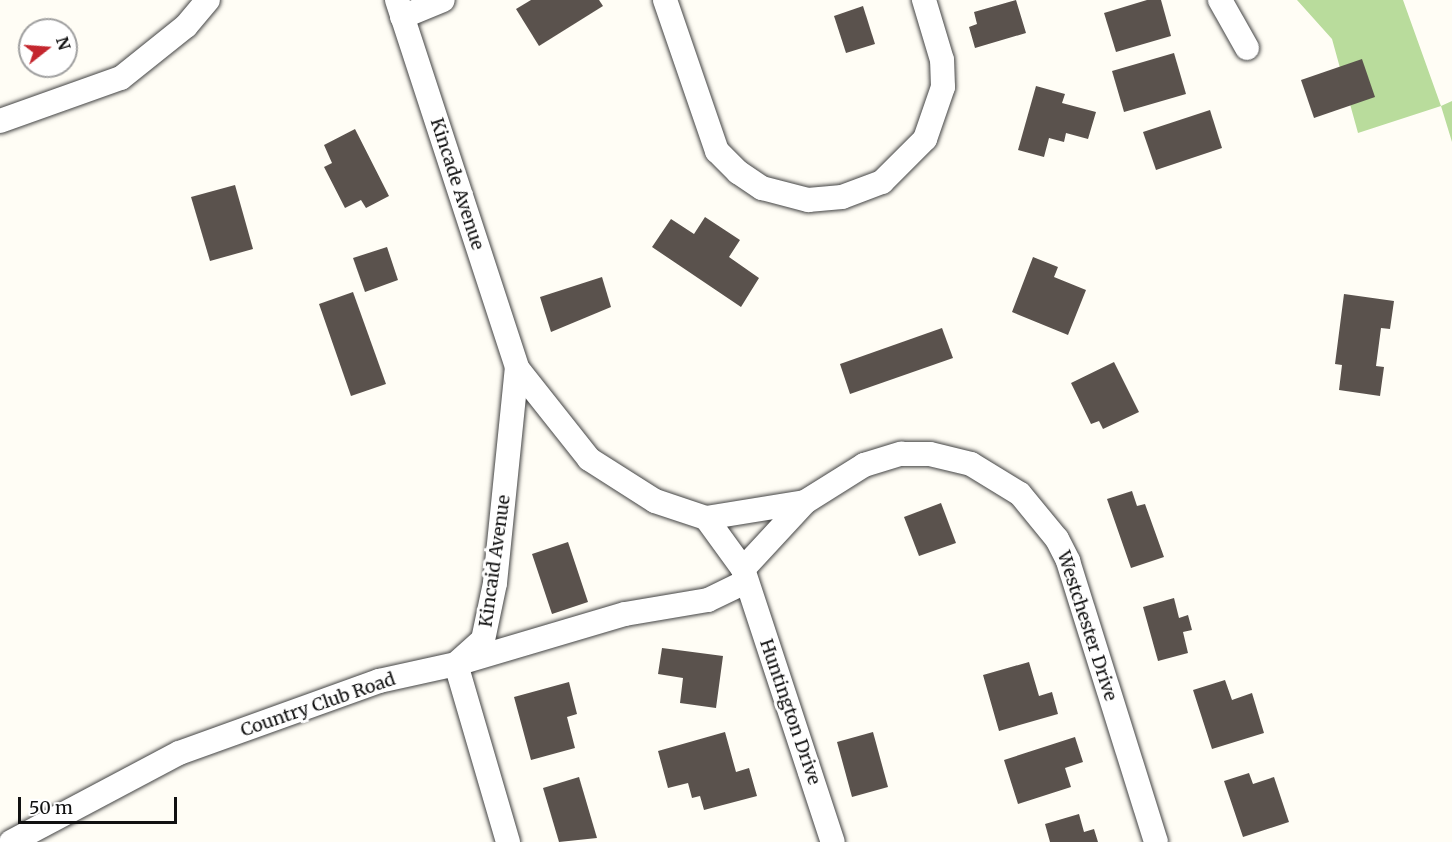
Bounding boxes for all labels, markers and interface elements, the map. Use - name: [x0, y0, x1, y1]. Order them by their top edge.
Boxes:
- north arrow: [18, 18, 78, 78]
- text: N: [52, 34, 75, 52]
- street label: Kincade Avenue: [426, 115, 488, 253]
- street label: Kincaid Avenue: [475, 493, 515, 629]
- street label: Westchester Drive: [1053, 548, 1121, 704]
- street label: Huntington Drive: [755, 636, 825, 788]
- street label: Country Club Road: [238, 668, 398, 742]
- scale bar: [21, 785, 180, 823]
- text: 50 m: [29, 796, 73, 819]

